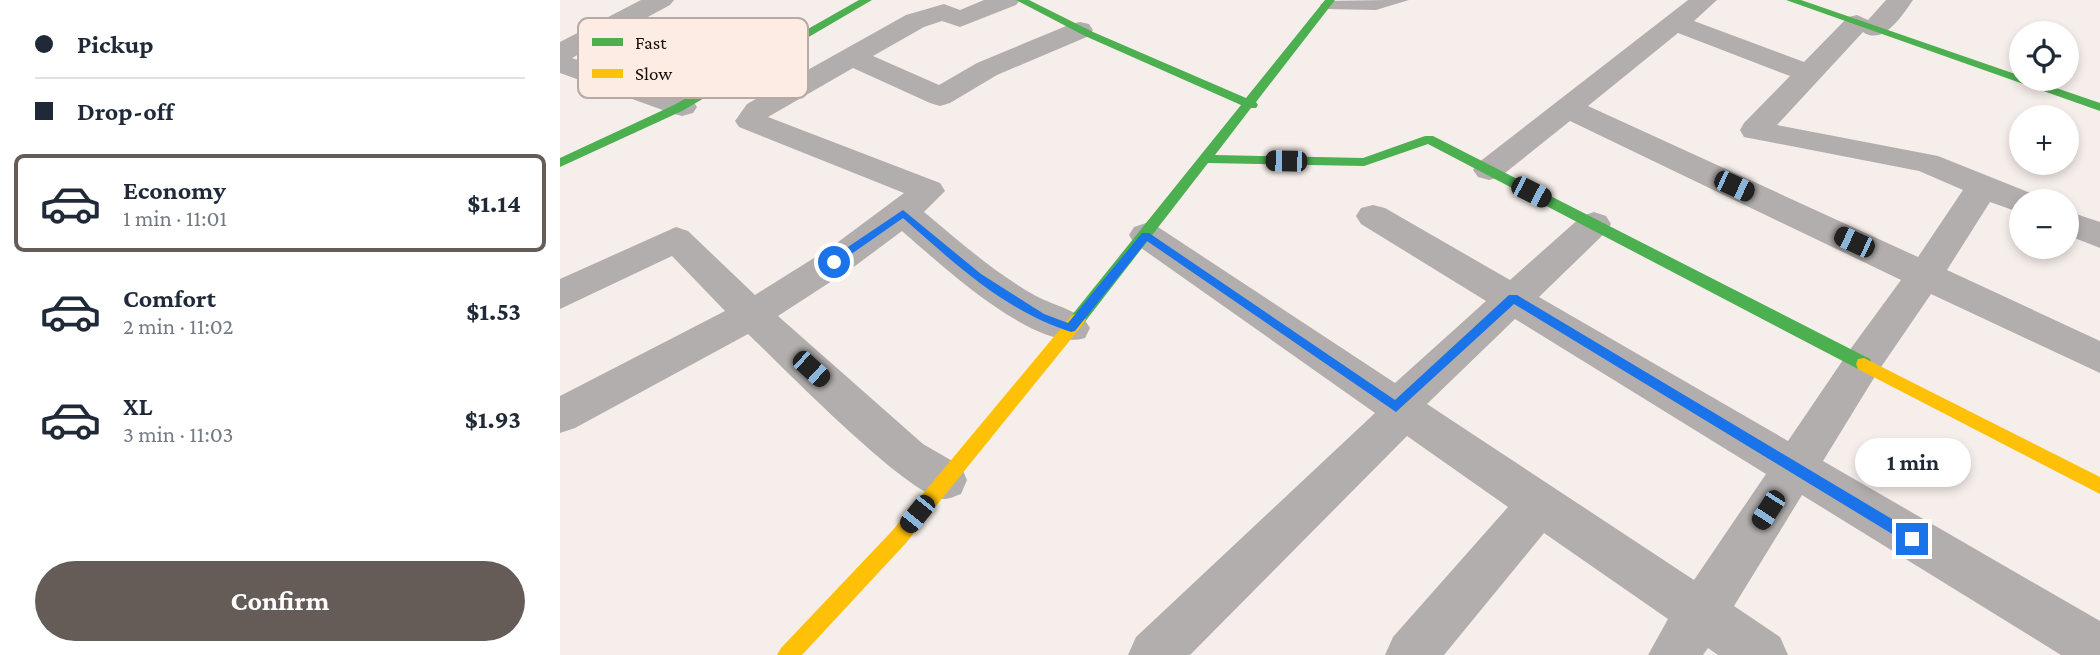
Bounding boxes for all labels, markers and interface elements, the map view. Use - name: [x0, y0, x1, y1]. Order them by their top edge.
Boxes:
- legend: [578, 18, 808, 98]
- map controls: [2009, 21, 2079, 259]
- button: locate: [2009, 21, 2079, 91]
- text: Pickup: [77, 30, 154, 59]
- text: Fast: [635, 32, 667, 53]
- text: Slow: [635, 63, 672, 84]
- text: Drop-off: [77, 97, 174, 126]
- button: +: [2009, 105, 2079, 175]
- car: [1265, 150, 1308, 172]
- car: [1711, 168, 1758, 204]
- icon: car: [39, 172, 102, 235]
- car: [1508, 173, 1555, 211]
- text: Economy: [123, 176, 226, 205]
- text: $1.14: [467, 189, 521, 218]
- button: −: [2009, 189, 2079, 259]
- text: 1 min · 11:01: [123, 205, 227, 231]
- car: [1831, 224, 1878, 260]
- route start: [818, 246, 850, 278]
- icon: car: [39, 280, 102, 343]
- text: Comfort: [123, 284, 216, 313]
- text: $1.53: [466, 297, 521, 326]
- text: 2 min · 11:02: [123, 313, 234, 339]
- car: [789, 347, 834, 391]
- icon: car: [39, 388, 102, 451]
- text: XL: [123, 392, 152, 421]
- text: $1.93: [465, 405, 521, 434]
- text: 3 min · 11:03: [123, 421, 233, 447]
- callout: 1 min: [1854, 438, 1970, 486]
- text: 1 min: [1887, 449, 1939, 475]
- car: [1748, 487, 1789, 533]
- car: [896, 491, 939, 537]
- route end: [1896, 523, 1928, 555]
- button: Confirm: [35, 561, 525, 641]

